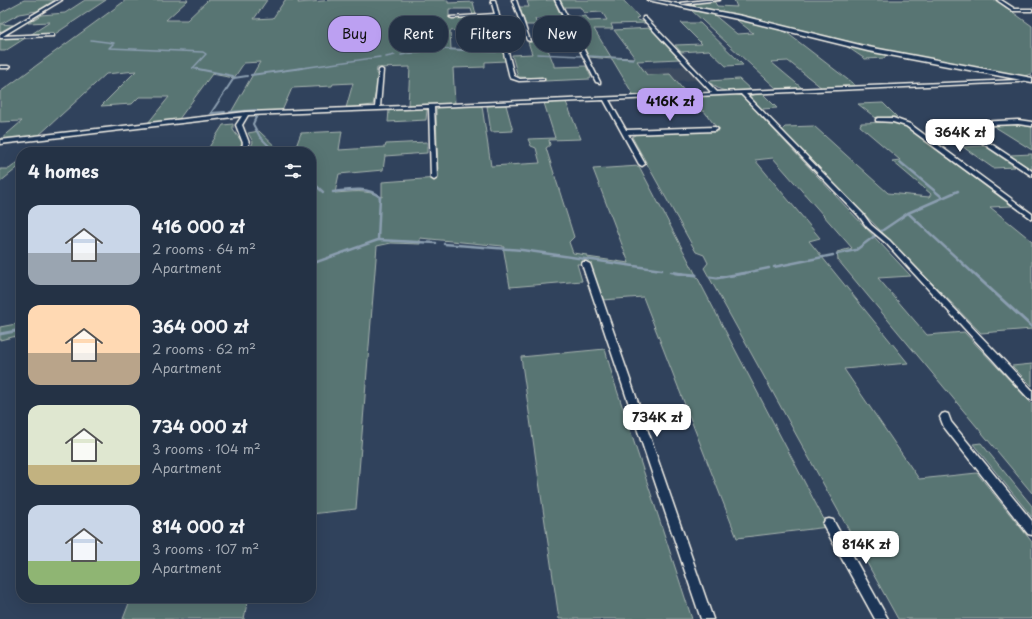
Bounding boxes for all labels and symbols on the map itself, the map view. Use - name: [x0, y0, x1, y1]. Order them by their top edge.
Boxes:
- pin: 416K zł: [633, 88, 707, 122]
- pin: 364K zł: [923, 119, 997, 153]
- pin: 734K zł: [620, 404, 694, 438]
- pin: 814K zł: [829, 531, 903, 565]

